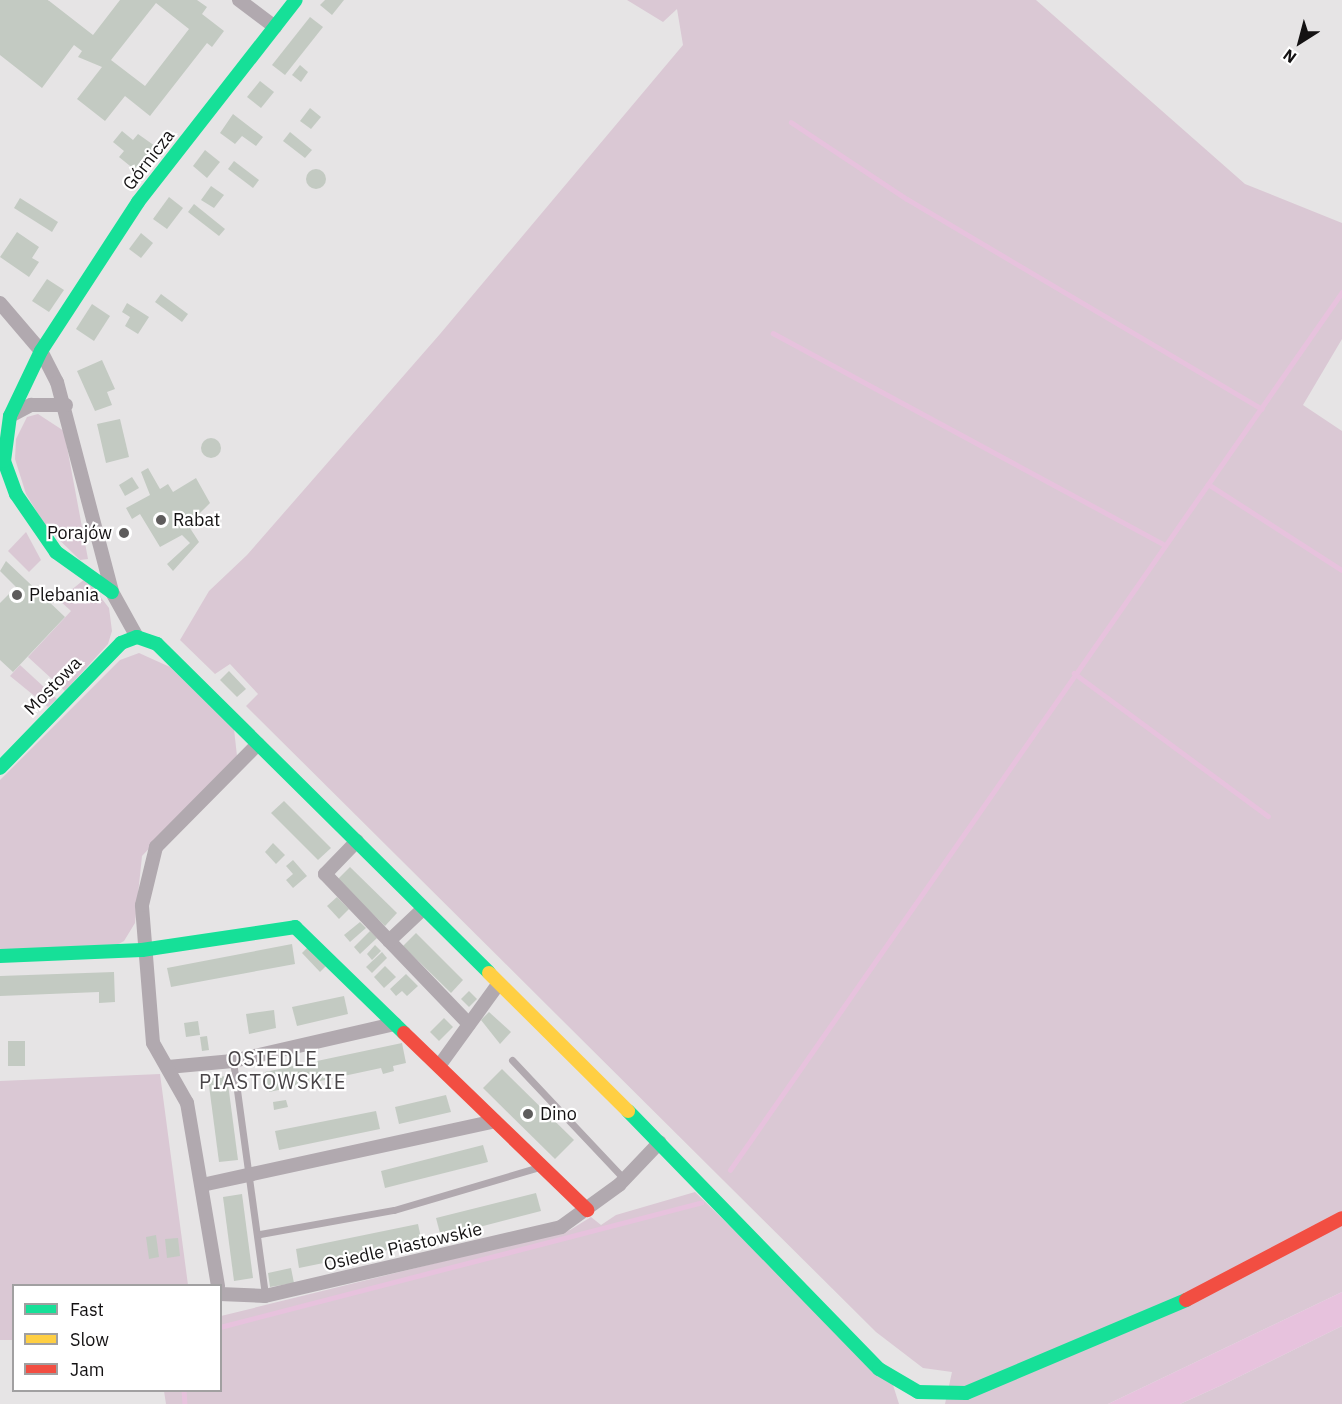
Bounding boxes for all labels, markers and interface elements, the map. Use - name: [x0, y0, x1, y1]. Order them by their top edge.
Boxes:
- north arrow: [1270, 12, 1330, 72]
- text: N: [1279, 45, 1300, 68]
- street label: Górnicza: [119, 125, 179, 195]
- place label: Rabat: [173, 509, 220, 531]
- marker: Rabat: [154, 513, 168, 527]
- place label: Porajów: [47, 522, 112, 544]
- marker: Porajów: [117, 526, 131, 540]
- place label: Plebania: [29, 584, 99, 606]
- marker: Plebania: [10, 588, 24, 602]
- street label: Mostowa: [20, 652, 86, 720]
- district label: OSIEDLE PIASTOWSKIE: [199, 1047, 347, 1094]
- place label: Dino: [540, 1103, 577, 1125]
- marker: Dino: [521, 1107, 535, 1121]
- street label: Osiedle Piastowskie: [322, 1218, 484, 1276]
- legend: [12, 1284, 222, 1392]
- text: Fast: [70, 1298, 104, 1321]
- text: Slow: [70, 1328, 109, 1351]
- text: Jam: [70, 1358, 105, 1381]

